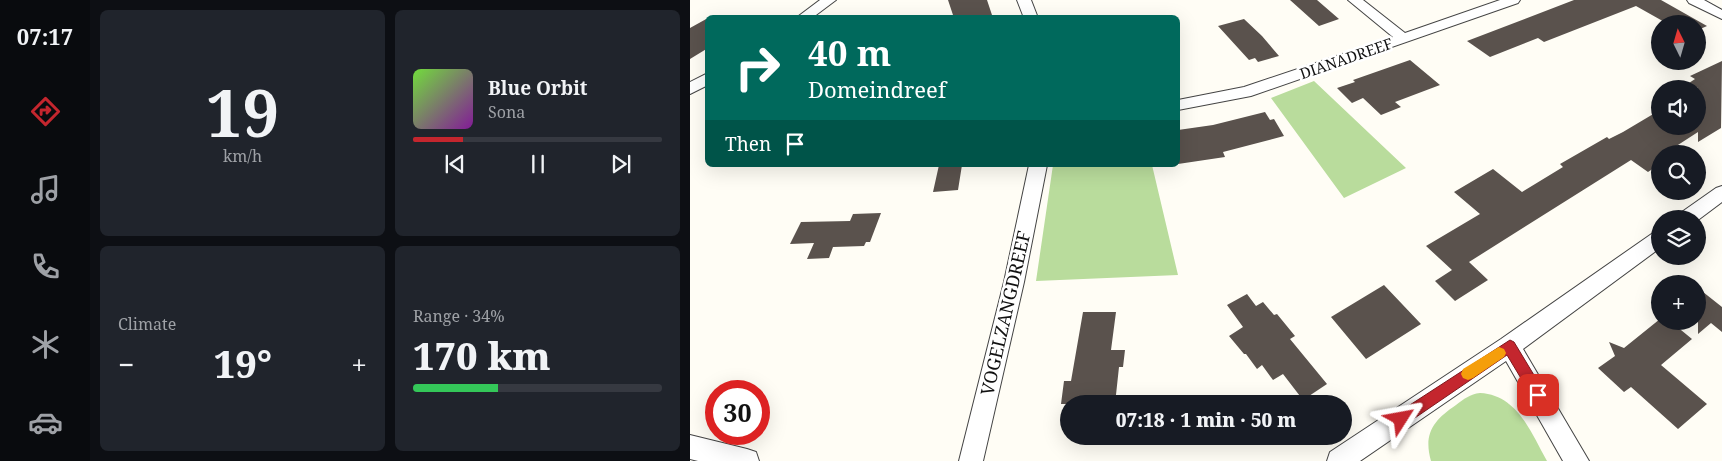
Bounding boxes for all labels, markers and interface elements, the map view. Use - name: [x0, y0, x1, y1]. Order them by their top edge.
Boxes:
- north arrow: [1651, 15, 1706, 70]
- map controls: [1651, 15, 1706, 330]
- text: 07:17: [17, 21, 73, 51]
- text: 40 m: [808, 29, 891, 76]
- street label: DIANADREEF: [1297, 33, 1395, 83]
- icon: right: [725, 35, 790, 100]
- text: 19: [206, 68, 279, 156]
- text: Domeindreef: [808, 74, 946, 104]
- text: Blue Orbit: [488, 75, 588, 101]
- button: sound: [1651, 80, 1706, 135]
- icon: directions: [28, 94, 63, 129]
- text: Sona: [488, 101, 525, 123]
- icon: arrive: [781, 130, 809, 158]
- text: Then: [725, 131, 771, 157]
- text: km/h: [223, 145, 262, 167]
- button: search: [1651, 145, 1706, 200]
- icon: previous: [441, 150, 469, 178]
- icon: pause: [524, 150, 552, 178]
- icon: next: [607, 150, 635, 178]
- icon: music: [28, 172, 63, 207]
- button: layers: [1651, 210, 1706, 265]
- street label: VOGELZANGDREEF: [974, 228, 1036, 398]
- icon: phone: [28, 249, 63, 284]
- button: +: [1651, 275, 1706, 330]
- text: Range · 34%: [413, 305, 505, 327]
- text: Climate: [118, 313, 176, 335]
- icon: climate: [28, 327, 63, 362]
- text: 170 km: [413, 329, 551, 381]
- text: 19°: [214, 337, 272, 389]
- text: −: [118, 345, 134, 383]
- text: +: [351, 345, 367, 383]
- pin: [1517, 374, 1559, 416]
- speed limit sign: 30: [705, 380, 770, 445]
- icon: arrive: [1524, 381, 1552, 409]
- position arrow: [1374, 392, 1426, 444]
- icon: car: [28, 405, 63, 440]
- text: 07:18 · 1 min · 50 m: [1116, 407, 1296, 433]

